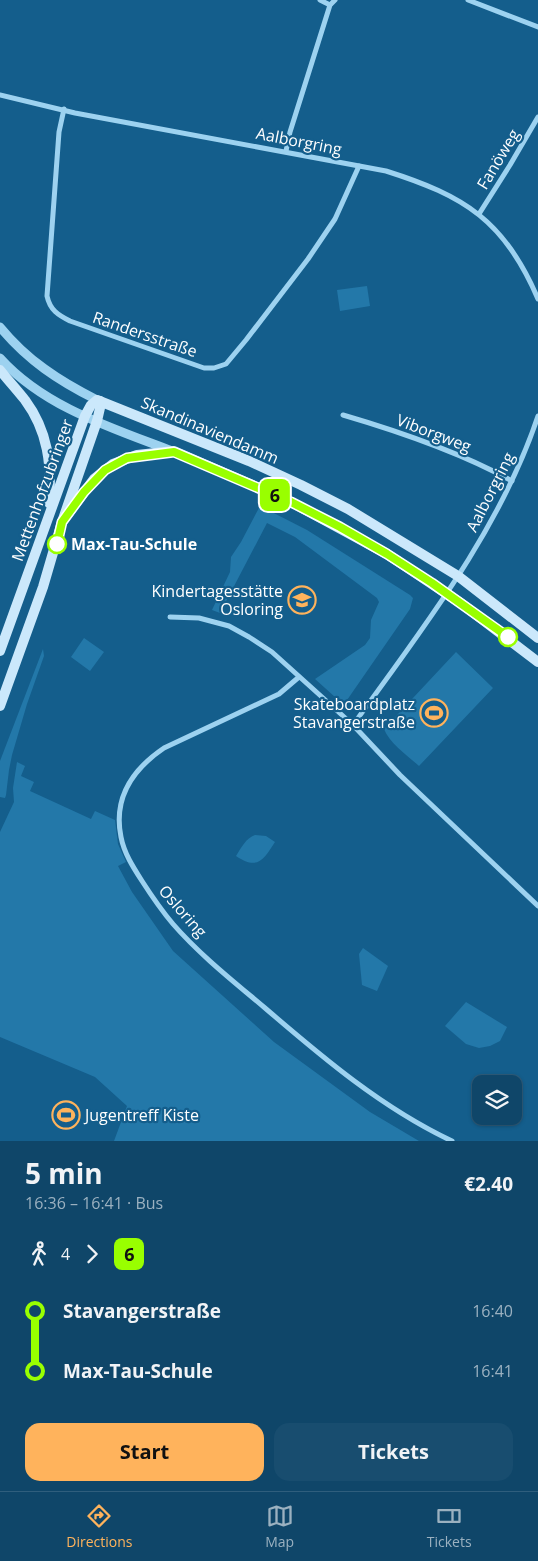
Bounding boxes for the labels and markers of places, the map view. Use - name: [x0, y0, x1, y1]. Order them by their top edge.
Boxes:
- place label: Max-Tau-Schule: [71, 533, 197, 555]
- marker: Max-Tau-Schule: [47, 534, 67, 554]
- place label: Kindertagesstätte Osloring: [152, 580, 283, 620]
- school or university icon: Kindertagesstätte Osloring: [287, 585, 317, 615]
- unlabelled marker: [498, 627, 518, 647]
- place label: Skateboardplatz Stavangerstraße: [293, 693, 415, 733]
- sports icon: Skateboardplatz Stavangerstraße: [419, 698, 449, 728]
- sports icon: Jugentreff Kiste: [51, 1100, 81, 1130]
- place label: Jugentreff Kiste: [83, 1104, 199, 1126]

